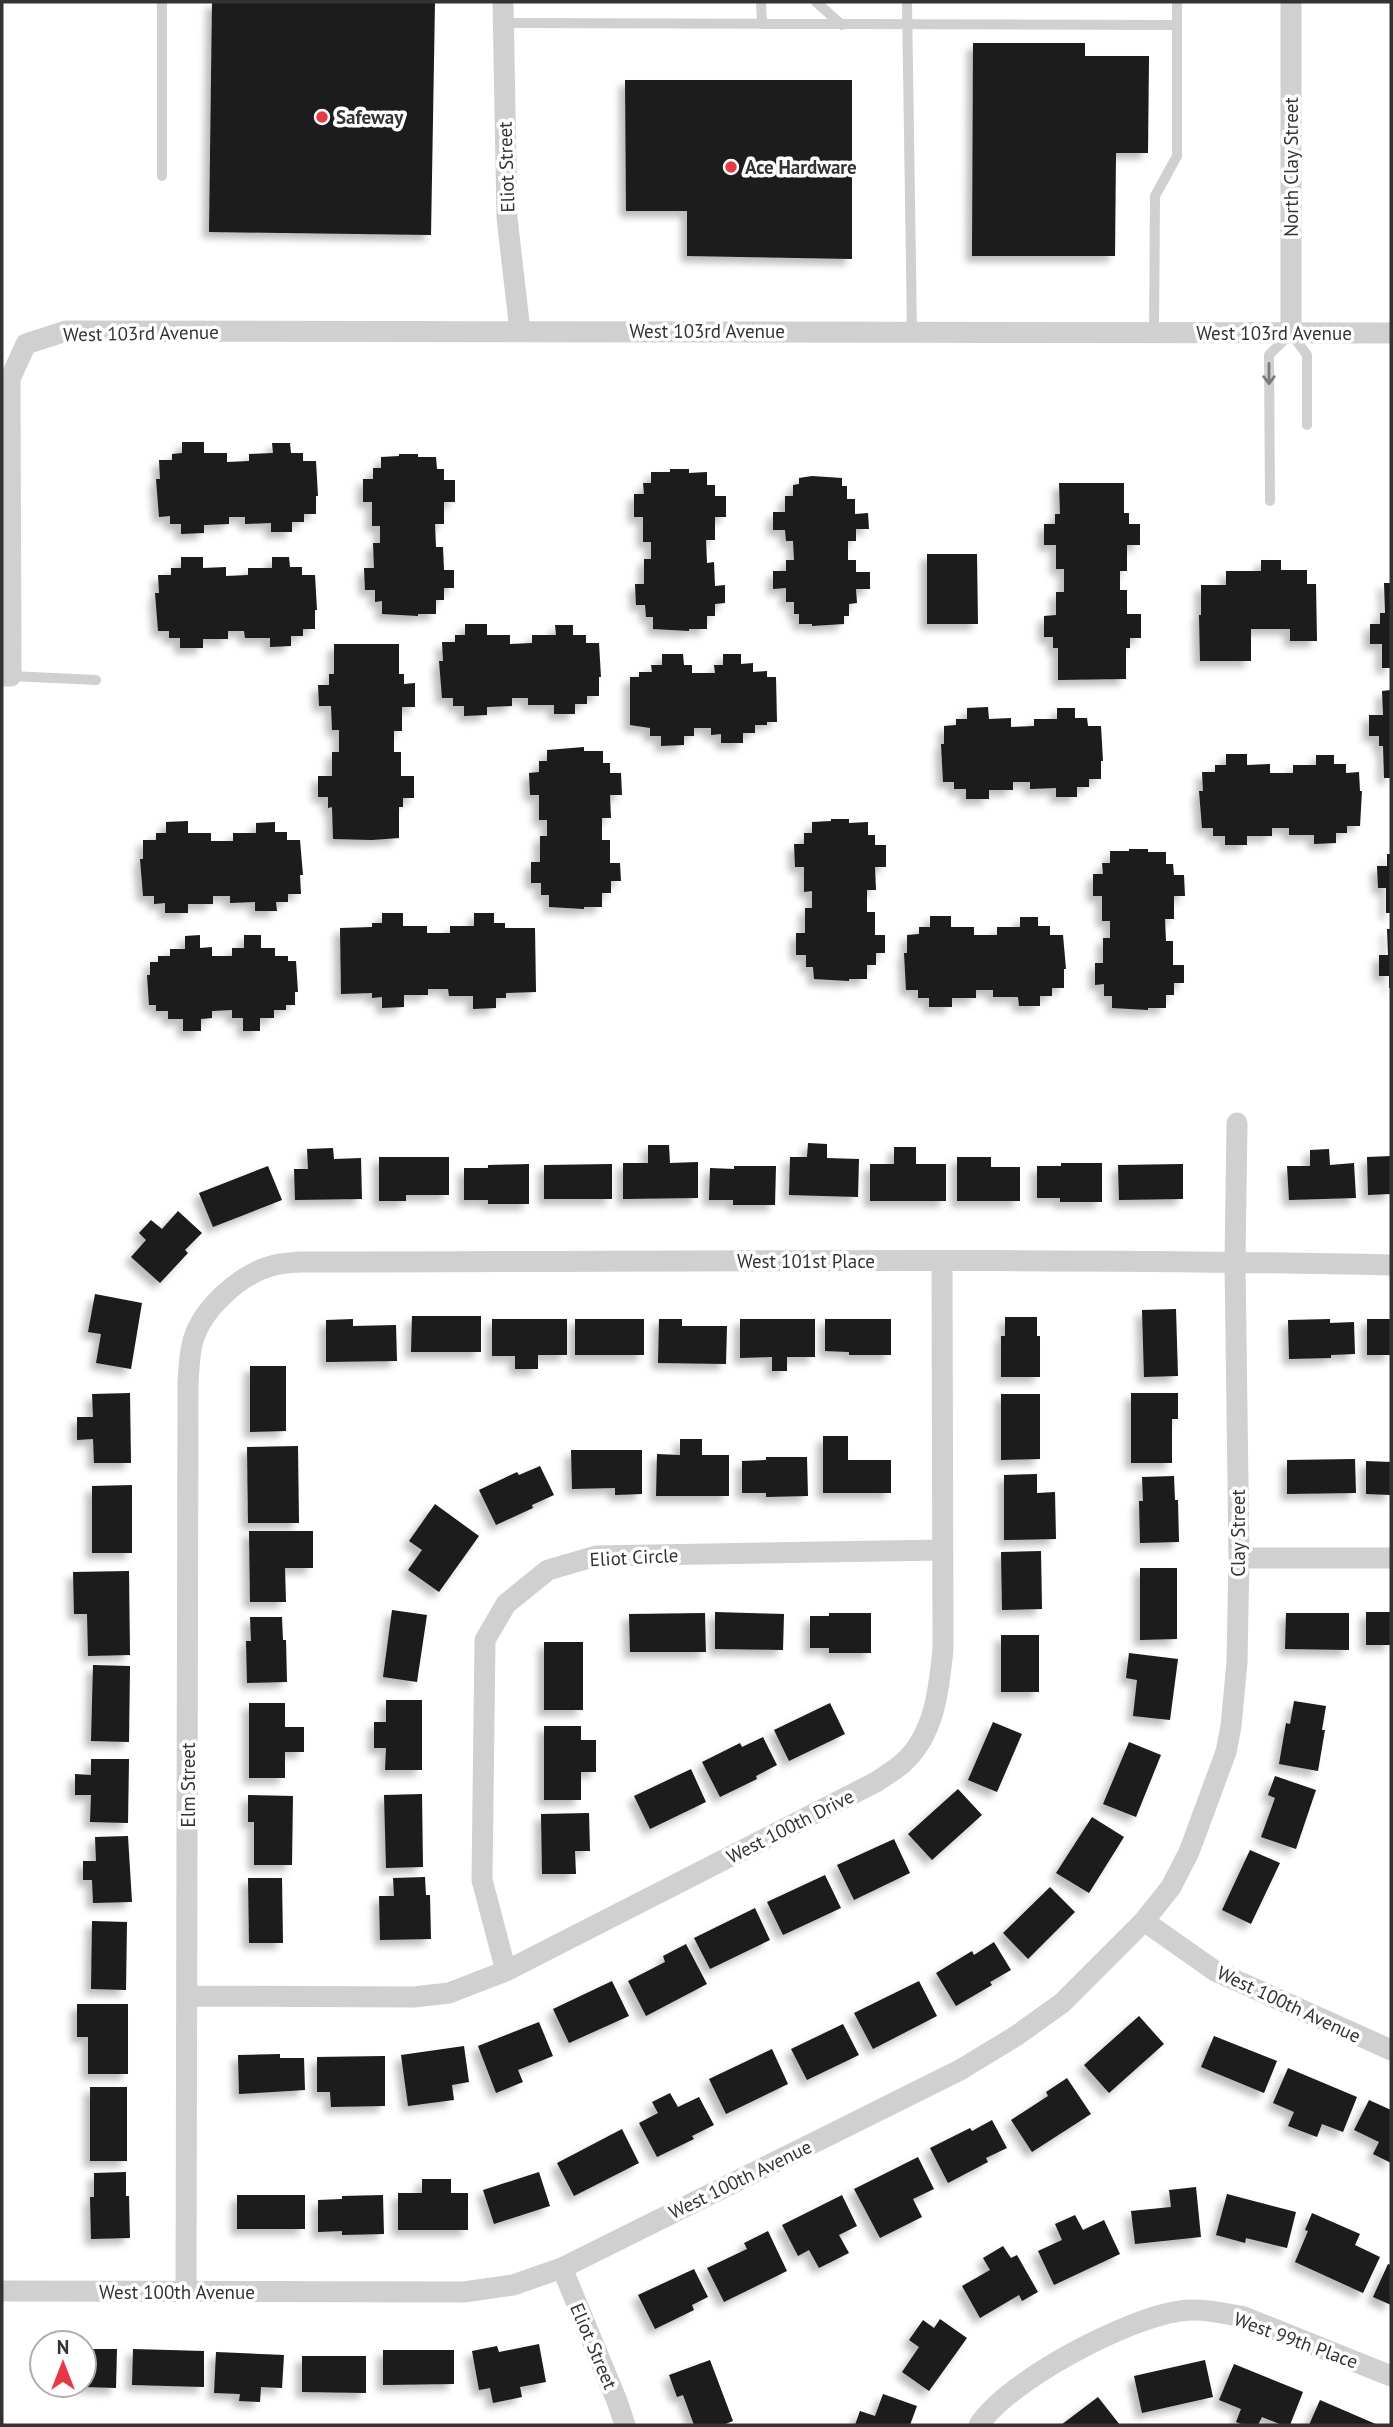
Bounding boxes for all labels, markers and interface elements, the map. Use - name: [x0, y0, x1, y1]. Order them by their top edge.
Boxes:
- street label: North Clay Street: [1279, 97, 1303, 237]
- place label: Safeway: [336, 105, 404, 129]
- marker: Safeway: [314, 109, 330, 125]
- street label: Eliot Street: [492, 121, 520, 213]
- place label: Ace Hardware: [745, 155, 857, 179]
- marker: Ace Hardware: [723, 159, 739, 175]
- street label: West 103rd Avenue: [629, 319, 785, 343]
- street label: West 103rd Avenue: [63, 320, 219, 346]
- street label: West 103rd Avenue: [1196, 321, 1352, 345]
- one-way arrow: [1262, 363, 1276, 386]
- street label: West 101st Place: [737, 1249, 875, 1273]
- street label: Clay Street: [1226, 1489, 1250, 1577]
- street label: Eliot Circle: [589, 1543, 679, 1571]
- street label: Elm Street: [176, 1742, 200, 1827]
- street label: West 100th Drive: [722, 1784, 858, 1868]
- street label: West 100th Avenue: [1213, 1960, 1365, 2048]
- street label: West 100th Avenue: [665, 2134, 815, 2224]
- street label: West 100th Avenue: [99, 2280, 255, 2304]
- street label: Eliot Street: [565, 2299, 623, 2393]
- street label: West 99th Place: [1231, 2306, 1361, 2374]
- north arrow: [28, 2329, 98, 2399]
- text: N: [57, 2335, 69, 2359]

